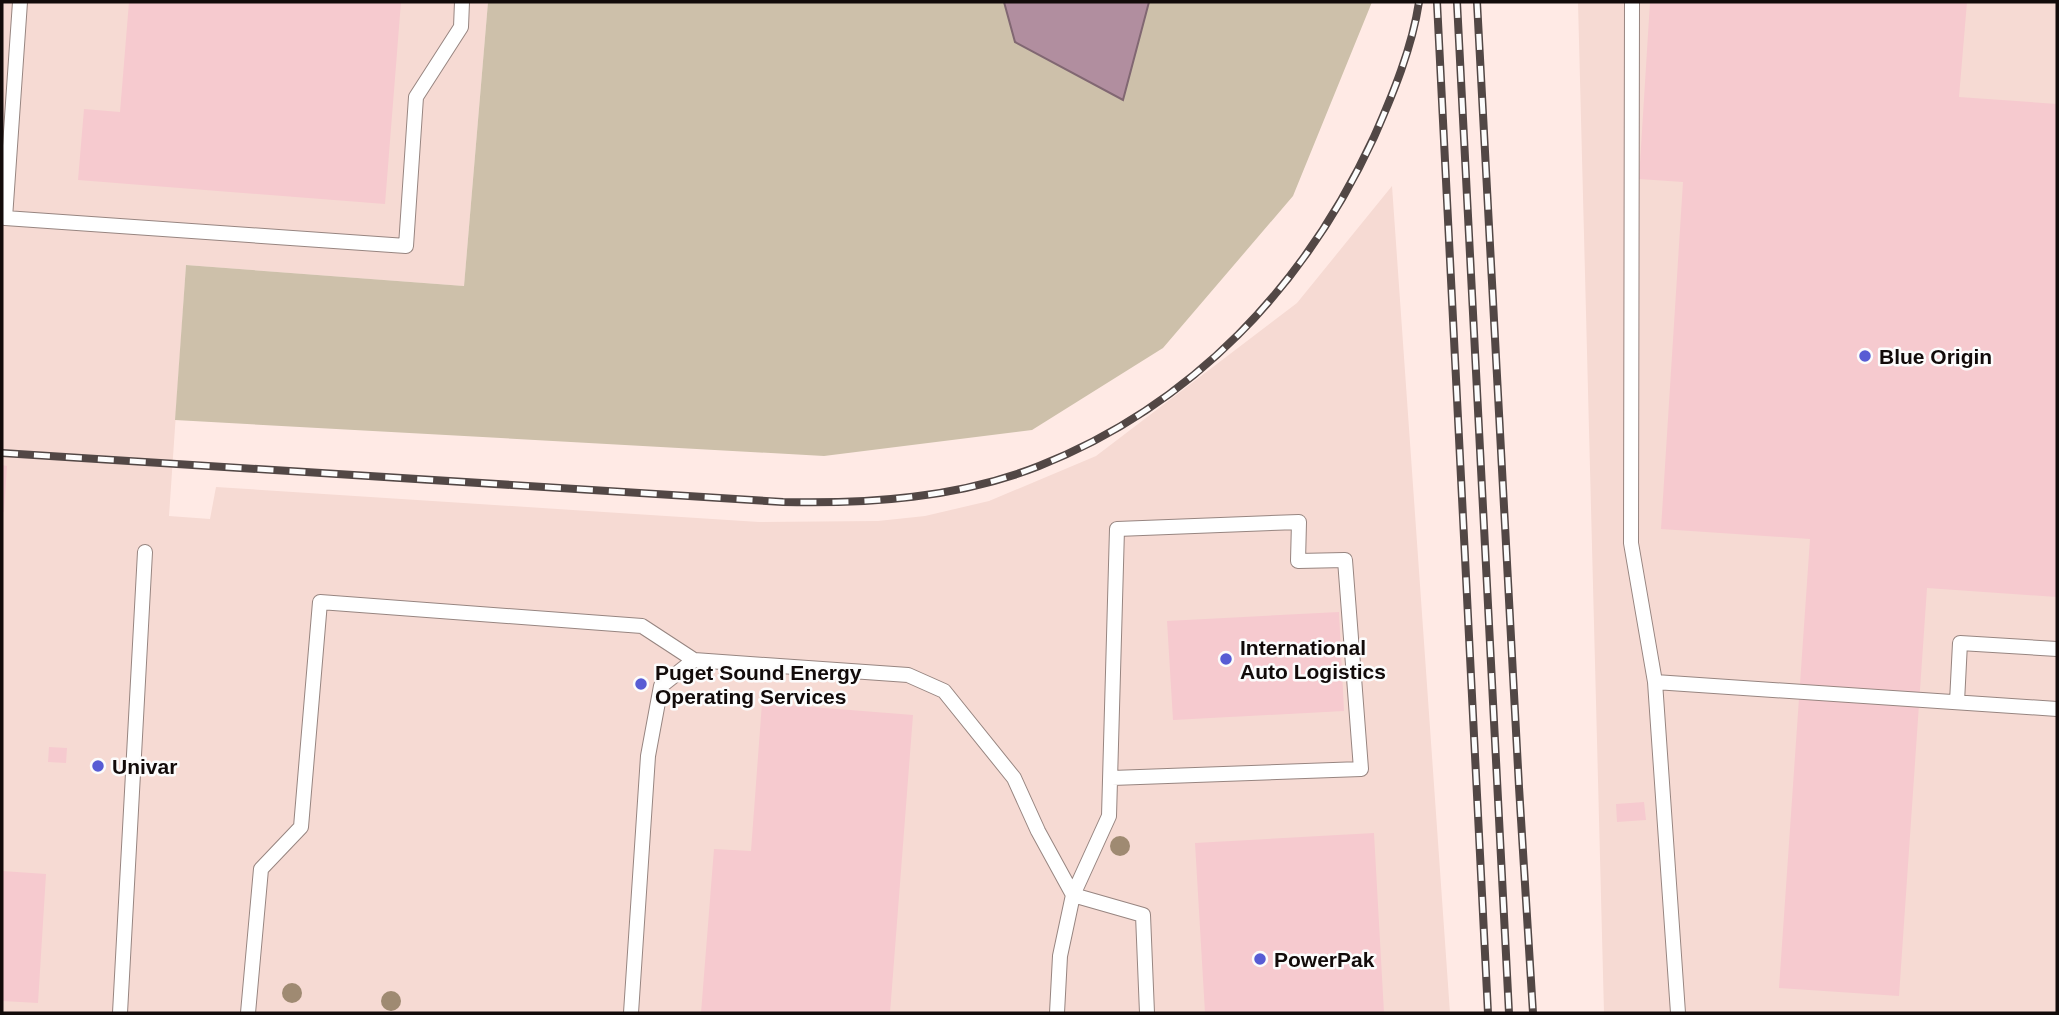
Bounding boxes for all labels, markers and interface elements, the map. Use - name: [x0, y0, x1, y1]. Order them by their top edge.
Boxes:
- place label: Blue Origin: [1879, 345, 1992, 368]
- marker: Blue Origin: [1857, 348, 1873, 364]
- place label: International Auto Logistics: [1240, 636, 1386, 683]
- marker: International Auto Logistics: [1218, 651, 1234, 667]
- place label: Puget Sound Energy Operating Services: [655, 661, 862, 708]
- marker: Puget Sound Energy Operating Services: [633, 676, 649, 692]
- place label: Univar: [112, 755, 177, 778]
- marker: Univar: [90, 758, 106, 774]
- place label: PowerPak: [1274, 948, 1375, 971]
- marker: PowerPak: [1252, 951, 1268, 967]

